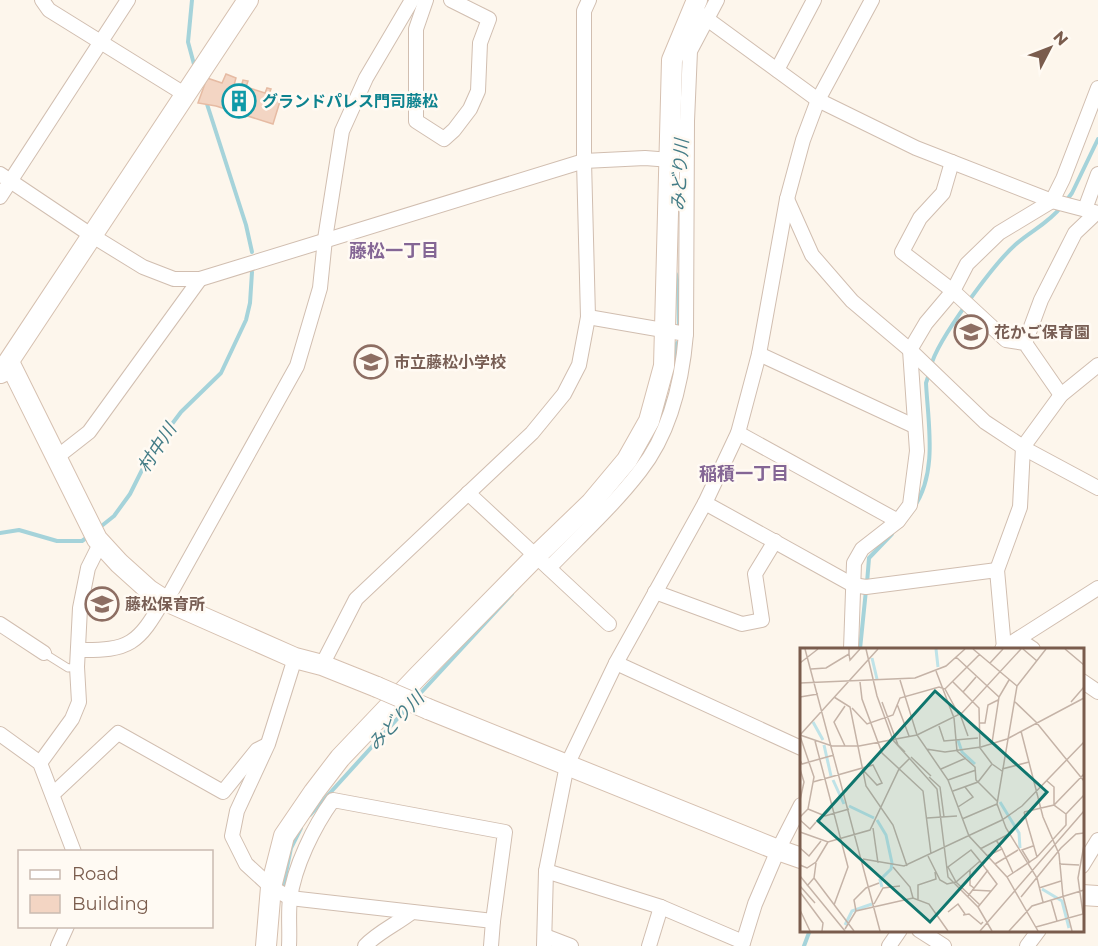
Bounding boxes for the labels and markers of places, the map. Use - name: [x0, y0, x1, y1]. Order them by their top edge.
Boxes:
- building icon: グランドパレス門司藤松: [221, 83, 257, 119]
- place label: グランドパレス門司藤松: [262, 92, 438, 111]
- school or university icon: 花かご保育園: [953, 314, 989, 350]
- place label: 花かご保育園: [994, 323, 1090, 342]
- school or university icon: 市立藤松小学校: [353, 344, 389, 380]
- place label: 市立藤松小学校: [394, 353, 506, 372]
- school or university icon: 藤松保育所: [84, 586, 120, 622]
- place label: 藤松保育所: [125, 595, 205, 614]

